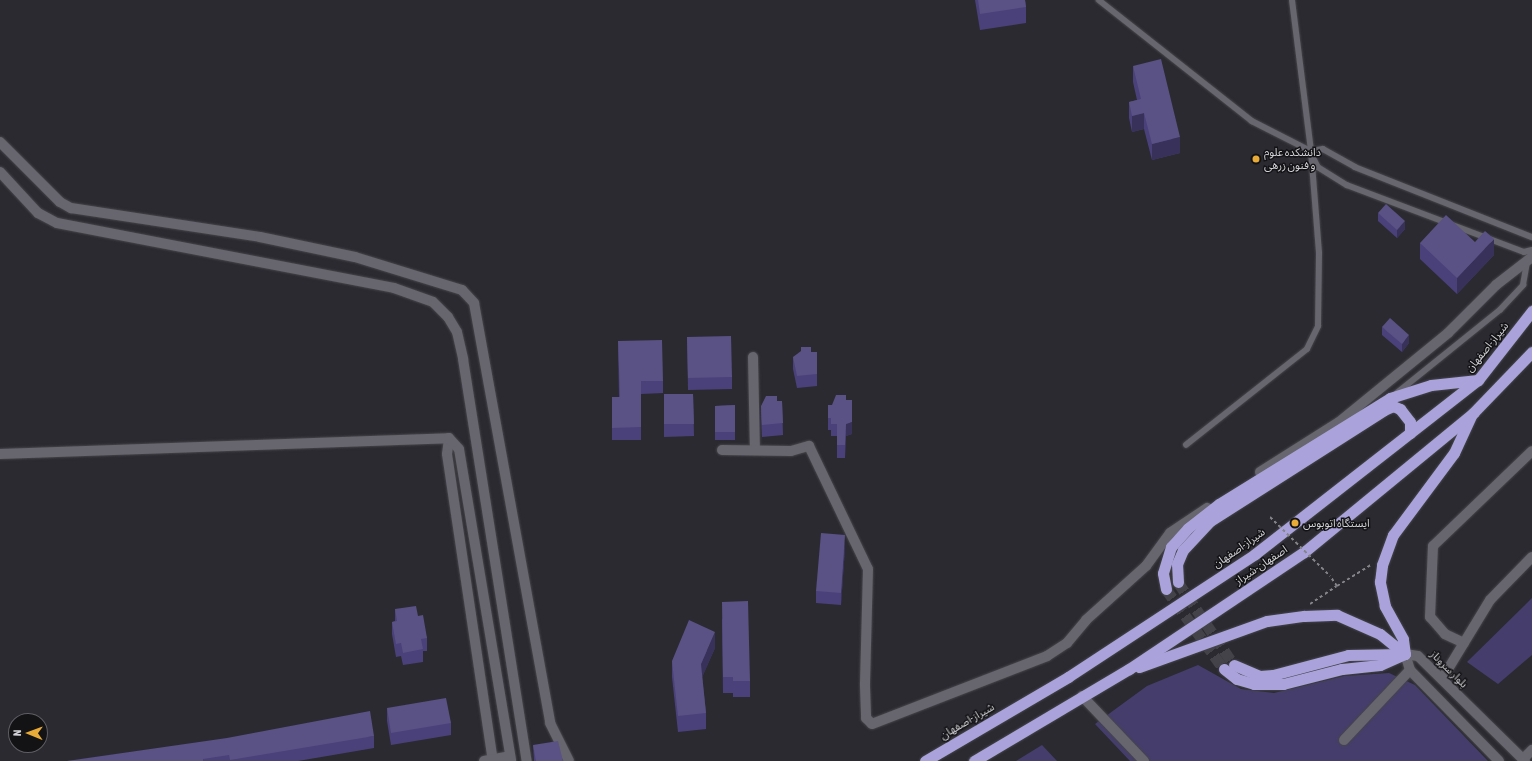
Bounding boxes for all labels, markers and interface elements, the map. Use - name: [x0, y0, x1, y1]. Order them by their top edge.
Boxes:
- place label: دانشکده علوم و فنون زرهی: [1264, 146, 1321, 172]
- marker: دانشکده علوم و فنون زرهی: [1251, 154, 1261, 164]
- street label: شیراز-اصفهان: [1463, 319, 1511, 375]
- place label: ایستگاه اتوبوس: [1303, 516, 1370, 530]
- marker: ایستگاه اتوبوس: [1290, 518, 1300, 528]
- street label: شیراز-اصفهان: [1210, 525, 1268, 571]
- street label: اصفهان-شیراز: [1232, 543, 1290, 587]
- street label: بلوار سروناز: [1427, 647, 1471, 691]
- street label: شیراز-اصفهان: [937, 700, 997, 742]
- north arrow: [8, 713, 48, 753]
- text: N: [11, 729, 23, 736]

